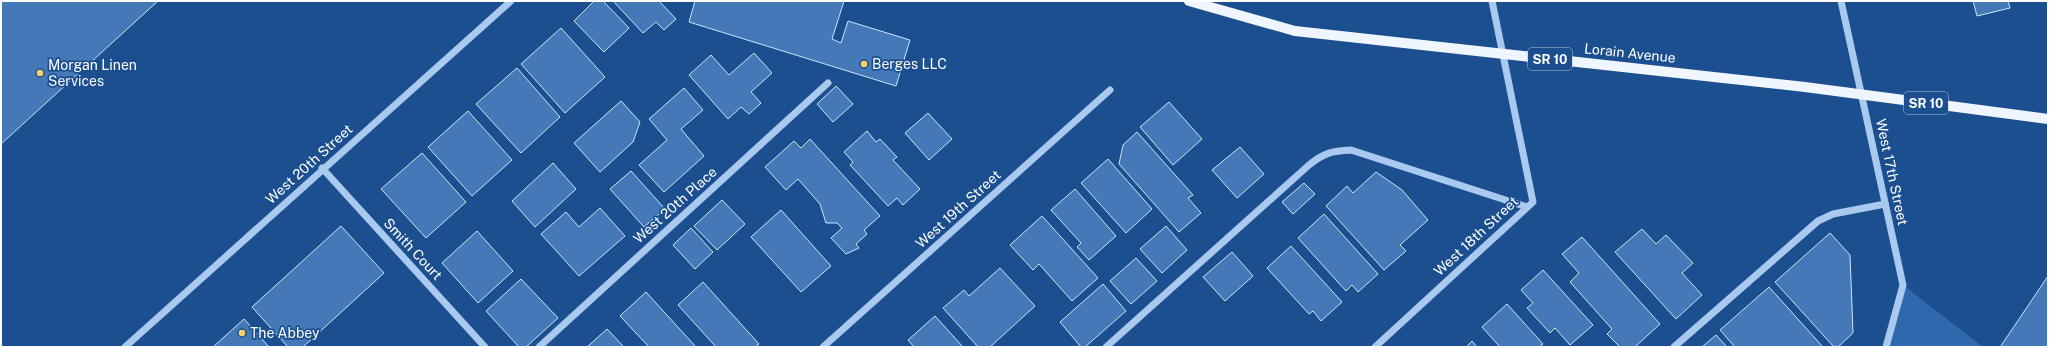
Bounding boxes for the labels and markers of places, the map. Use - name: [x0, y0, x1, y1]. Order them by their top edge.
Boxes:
- place label: Berges LLC: [872, 56, 947, 72]
- place label: Morgan Linen Services: [48, 57, 137, 89]
- marker: Berges LLC: [859, 59, 869, 69]
- marker: Morgan Linen Services: [35, 68, 45, 78]
- place label: The Abbey: [250, 325, 320, 341]
- marker: The Abbey: [237, 328, 247, 338]

